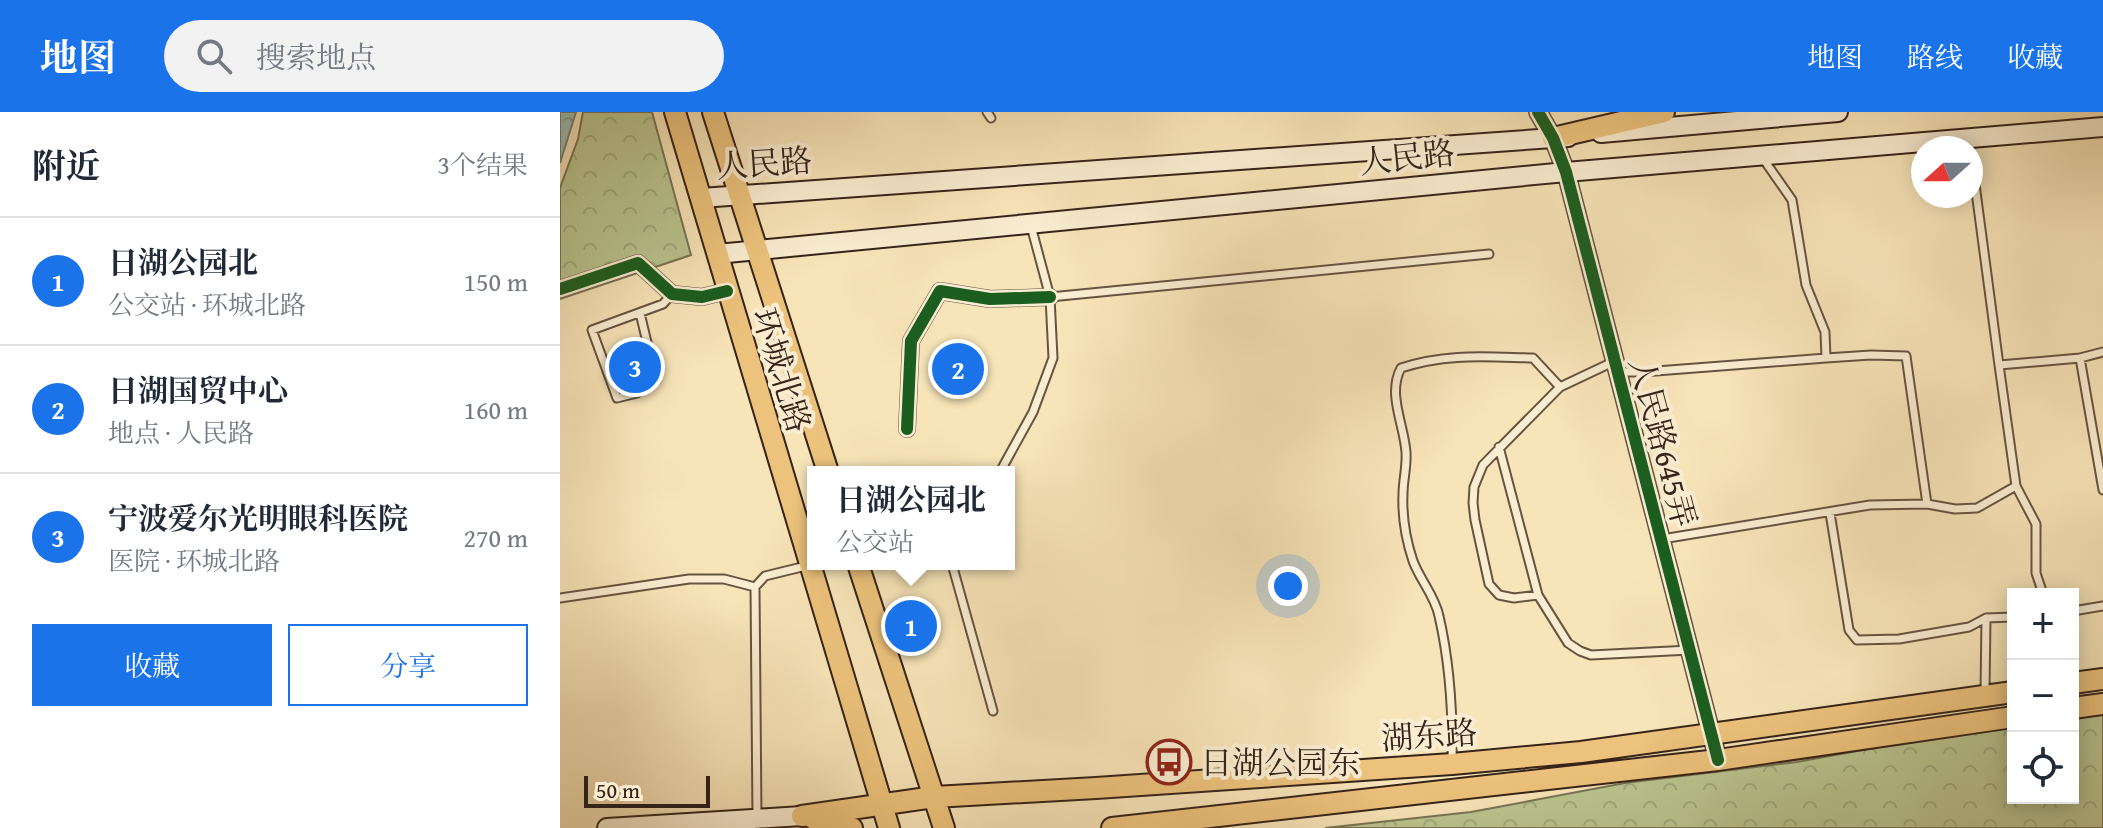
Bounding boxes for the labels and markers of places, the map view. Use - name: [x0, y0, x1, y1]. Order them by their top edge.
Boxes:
- pin: 3: [609, 337, 661, 397]
- pin: 2: [932, 339, 984, 399]
- pin: 1: [885, 596, 937, 656]
- bus stop icon: 日湖公园东: [1145, 738, 1193, 786]
- place label: 日湖公园东: [1200, 739, 1360, 786]

